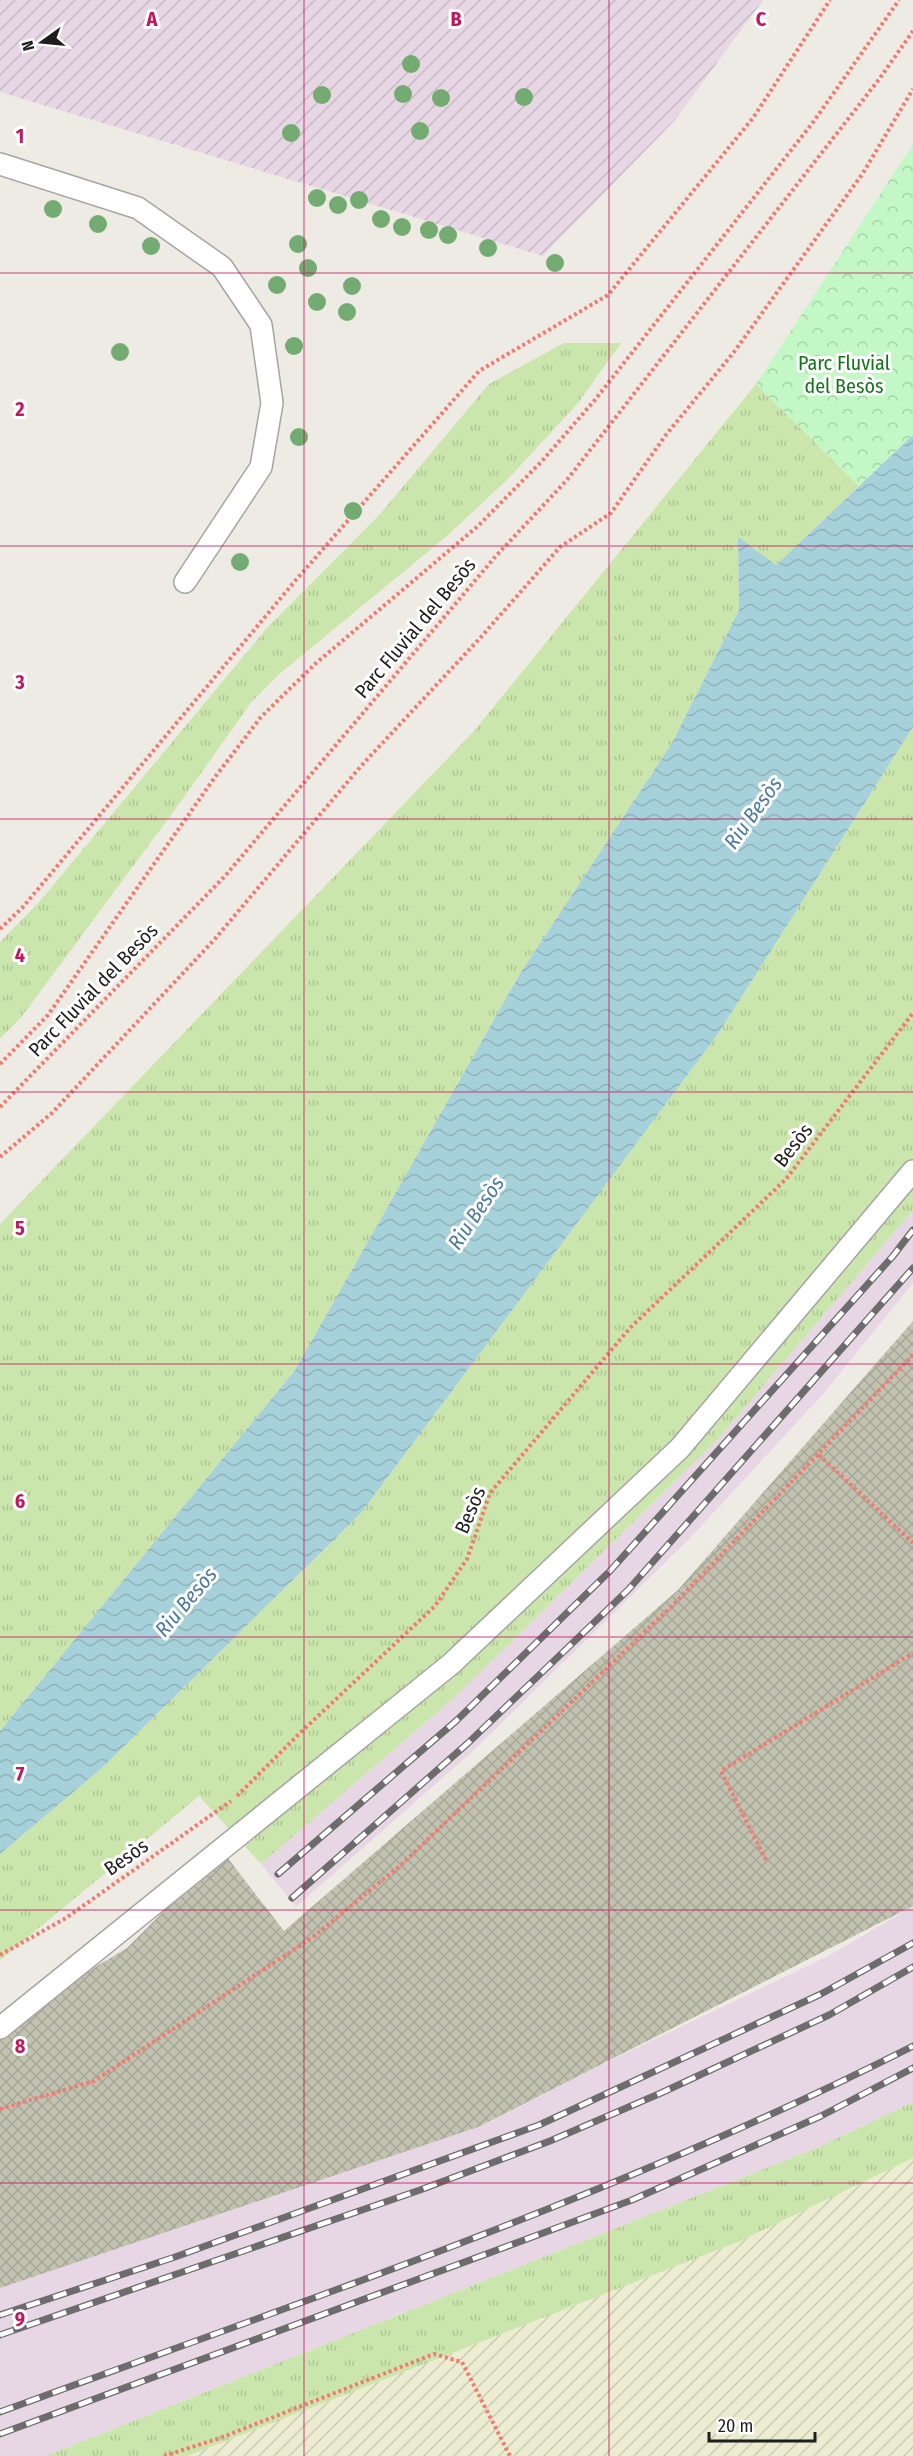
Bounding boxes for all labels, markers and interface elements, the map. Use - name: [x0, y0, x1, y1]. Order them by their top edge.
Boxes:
- text: A: [146, 7, 159, 31]
- text: B: [450, 7, 462, 31]
- text: C: [756, 7, 767, 31]
- north arrow: [12, 12, 72, 72]
- text: N: [18, 39, 38, 53]
- text: 1: [16, 124, 24, 148]
- park label: Parc Fluvial del Besòs: [798, 351, 890, 398]
- text: 2: [14, 397, 25, 421]
- street label: Parc Fluvial del Besòs: [349, 553, 481, 703]
- text: 3: [14, 670, 25, 694]
- water label: Riu Besòs: [718, 772, 788, 854]
- street label: Parc Fluvial del Besòs: [23, 918, 163, 1062]
- text: 4: [15, 943, 25, 967]
- street label: Besòs: [769, 1119, 817, 1171]
- water label: Riu Besòs: [442, 1171, 510, 1255]
- text: 5: [15, 1216, 25, 1240]
- street label: Besòs: [449, 1483, 491, 1537]
- text: 6: [15, 1489, 25, 1513]
- water label: Riu Besòs: [149, 1562, 223, 1642]
- text: 7: [16, 1762, 25, 1786]
- street label: Besòs: [99, 1833, 153, 1881]
- text: 8: [15, 2034, 26, 2058]
- text: 9: [15, 2307, 25, 2331]
- scale bar: [709, 2405, 816, 2443]
- text: 20 m: [718, 2415, 753, 2437]

